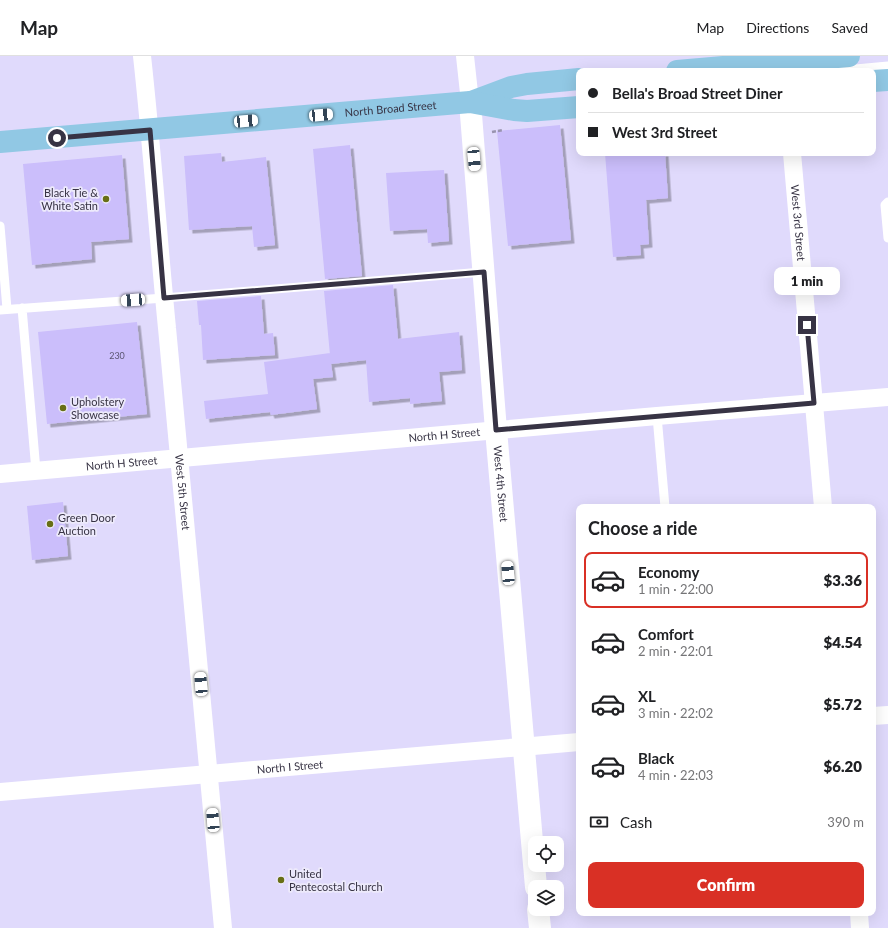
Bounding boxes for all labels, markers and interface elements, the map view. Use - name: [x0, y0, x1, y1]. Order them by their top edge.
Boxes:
- text: Map: [20, 16, 58, 39]
- text: Map: [697, 19, 724, 36]
- text: Directions: [746, 19, 809, 36]
- text: Saved: [831, 19, 868, 36]
- text: Bella's Broad Street Diner: [612, 84, 783, 102]
- street label: North Broad Street: [344, 98, 437, 119]
- car: [309, 108, 333, 122]
- car: [234, 114, 258, 128]
- text: West 3rd Street: [612, 123, 717, 141]
- route start: [48, 129, 66, 147]
- car: [467, 147, 481, 171]
- street label: West 3rd Street: [789, 184, 808, 261]
- place label: Black Tie & White Satin: [41, 186, 98, 212]
- marker: Black Tie & White Satin: [101, 194, 111, 204]
- callout: 1 min: [774, 267, 840, 295]
- text: 1 min: [791, 273, 823, 289]
- car: [121, 293, 145, 307]
- route end: [798, 316, 816, 334]
- house number: 230: [109, 350, 125, 361]
- place label: Upholstery Showcase: [71, 395, 125, 421]
- marker: Upholstery Showcase: [58, 403, 68, 413]
- street label: North H Street: [408, 425, 481, 444]
- street label: West 4th Street: [491, 445, 511, 522]
- street label: North H Street: [85, 453, 158, 472]
- street label: West 5th Street: [173, 453, 193, 531]
- place label: Green Door Auction: [58, 511, 115, 537]
- text: Choose a ride: [588, 517, 697, 539]
- marker: Green Door Auction: [45, 519, 55, 529]
- car: [501, 561, 515, 585]
- icon: car: [590, 562, 626, 598]
- text: Economy: [638, 563, 699, 581]
- text: $3.36: [824, 571, 862, 589]
- text: 1 min · 22:00: [638, 581, 713, 597]
- icon: car: [590, 624, 626, 660]
- text: Comfort: [638, 625, 694, 643]
- text: $4.54: [824, 633, 862, 651]
- text: 2 min · 22:01: [638, 643, 713, 659]
- car: [194, 672, 208, 696]
- icon: car: [590, 686, 626, 722]
- text: XL: [638, 687, 656, 705]
- text: $5.72: [824, 695, 862, 713]
- text: 3 min · 22:02: [638, 705, 713, 721]
- icon: car: [590, 748, 626, 784]
- text: Black: [638, 749, 674, 767]
- street label: North I Street: [256, 757, 324, 776]
- text: $6.20: [824, 757, 862, 775]
- text: 4 min · 22:03: [638, 767, 713, 783]
- car: [206, 808, 220, 832]
- icon: cash: [588, 811, 610, 833]
- text: Cash: [620, 813, 652, 831]
- text: 390 m: [827, 814, 864, 830]
- map controls: [528, 836, 564, 916]
- button: locate: [528, 836, 564, 872]
- button: Confirm: [588, 862, 864, 908]
- place label: United Pentecostal Church: [289, 867, 383, 893]
- marker: United Pentecostal Church: [276, 875, 286, 885]
- button: layers: [528, 880, 564, 916]

